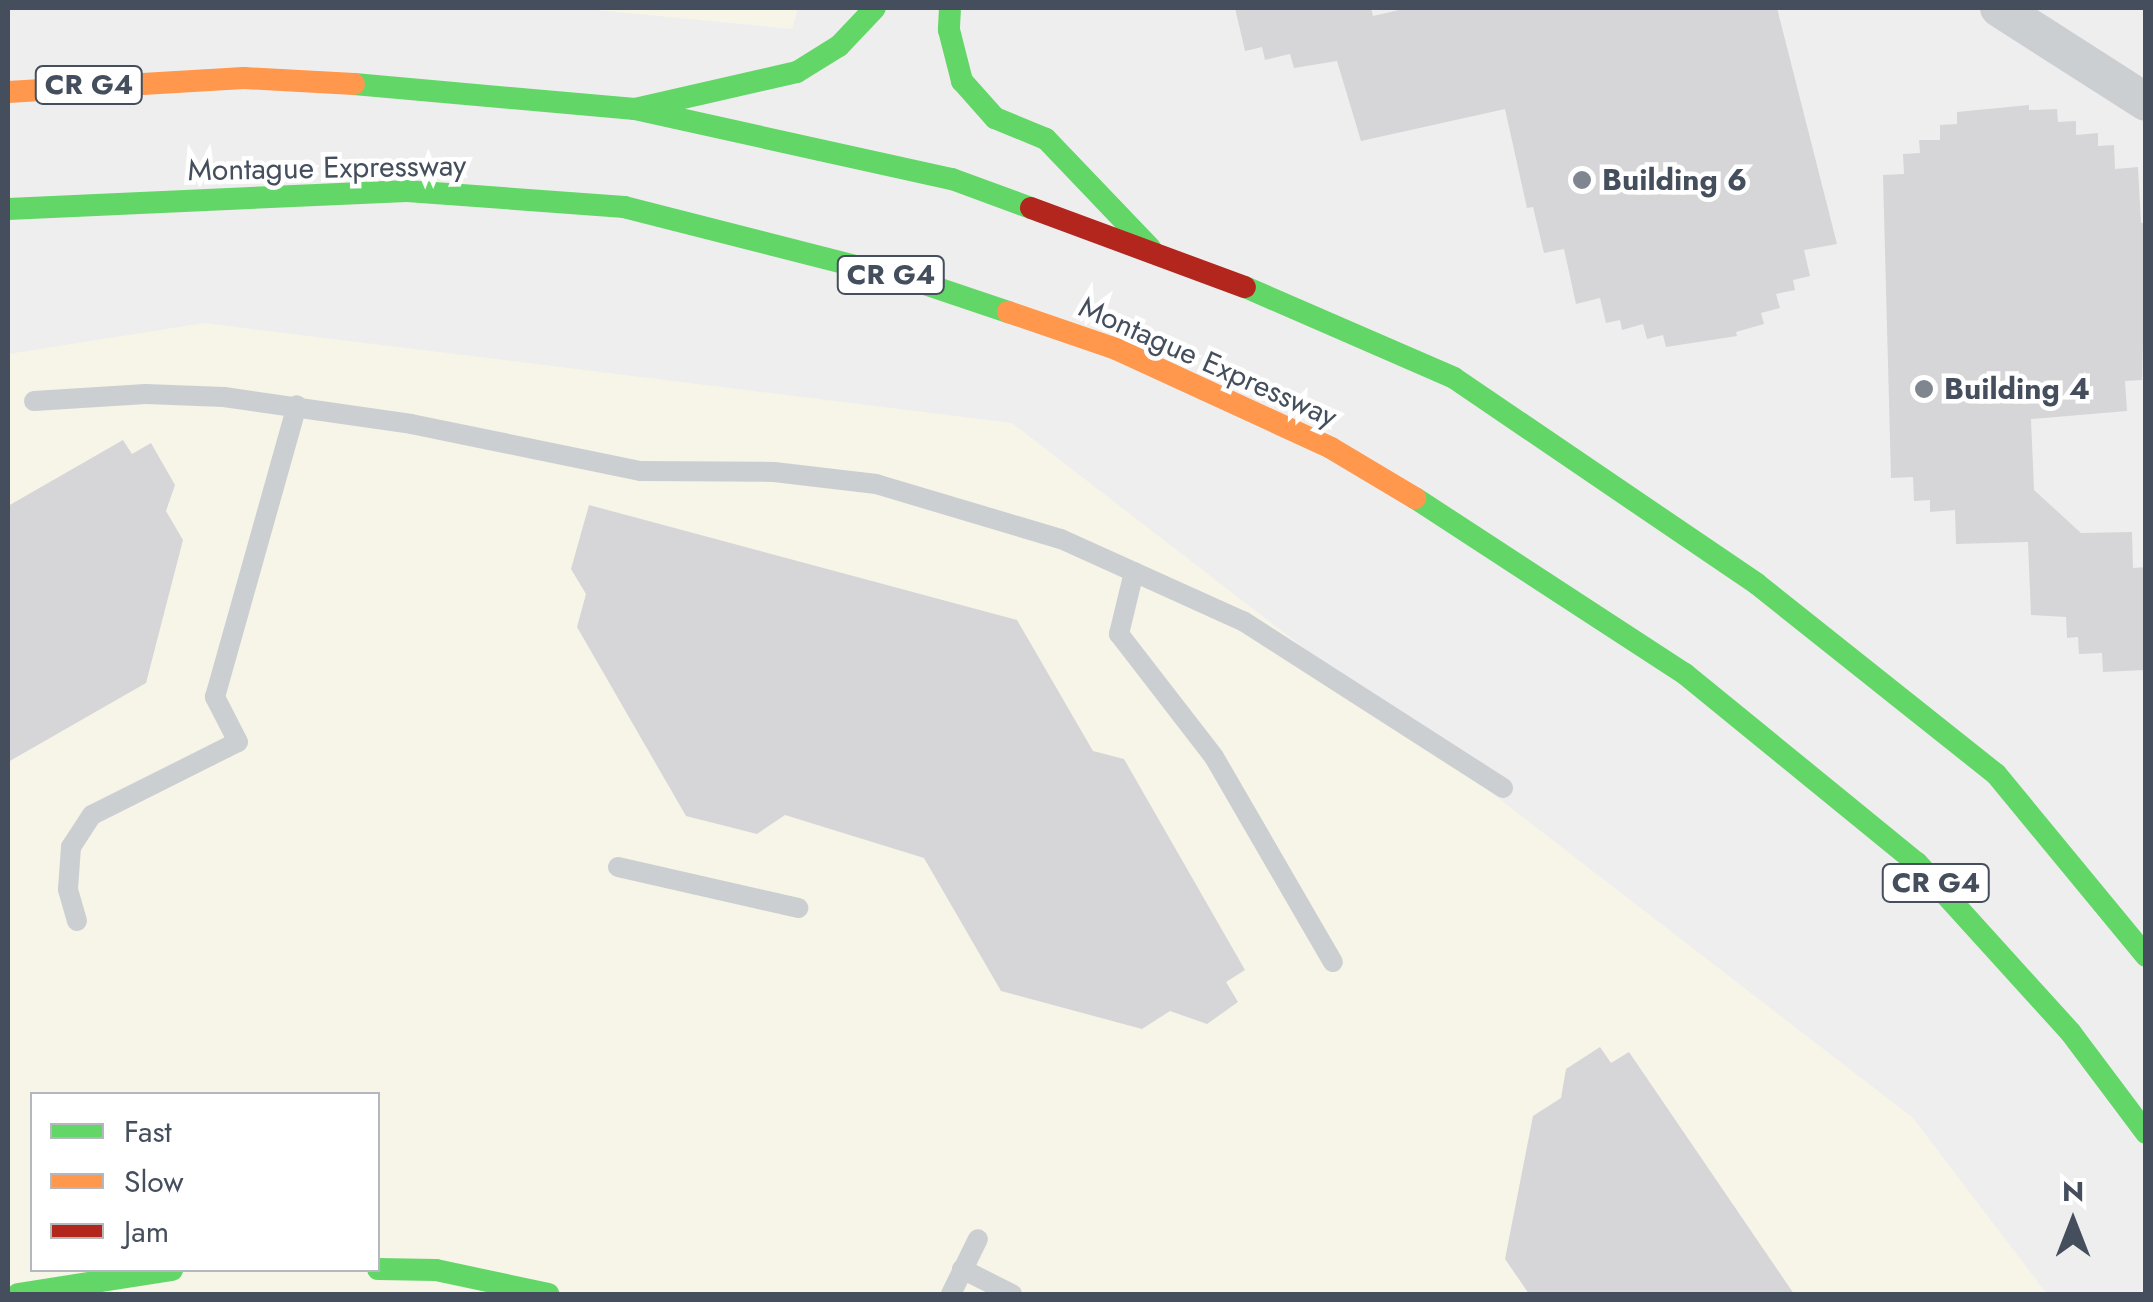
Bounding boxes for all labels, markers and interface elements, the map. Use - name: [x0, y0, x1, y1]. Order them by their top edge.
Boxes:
- road number: CR G4: [34, 62, 144, 108]
- street label: Montague Expressway: [187, 148, 467, 188]
- place label: Building 6: [1602, 162, 1747, 198]
- marker: Building 6: [1571, 169, 1593, 191]
- road number: CR G4: [836, 252, 946, 298]
- street label: Montague Expressway: [1073, 289, 1343, 435]
- place label: Building 4: [1944, 371, 2090, 407]
- marker: Building 4: [1913, 378, 1935, 400]
- road number: CR G4: [1881, 860, 1991, 906]
- legend: [30, 1092, 380, 1272]
- text: Fast: [124, 1110, 172, 1153]
- text: Slow: [124, 1160, 184, 1203]
- text: N: [2062, 1171, 2084, 1212]
- north arrow: [2023, 1172, 2123, 1272]
- text: Jam: [124, 1210, 169, 1253]

